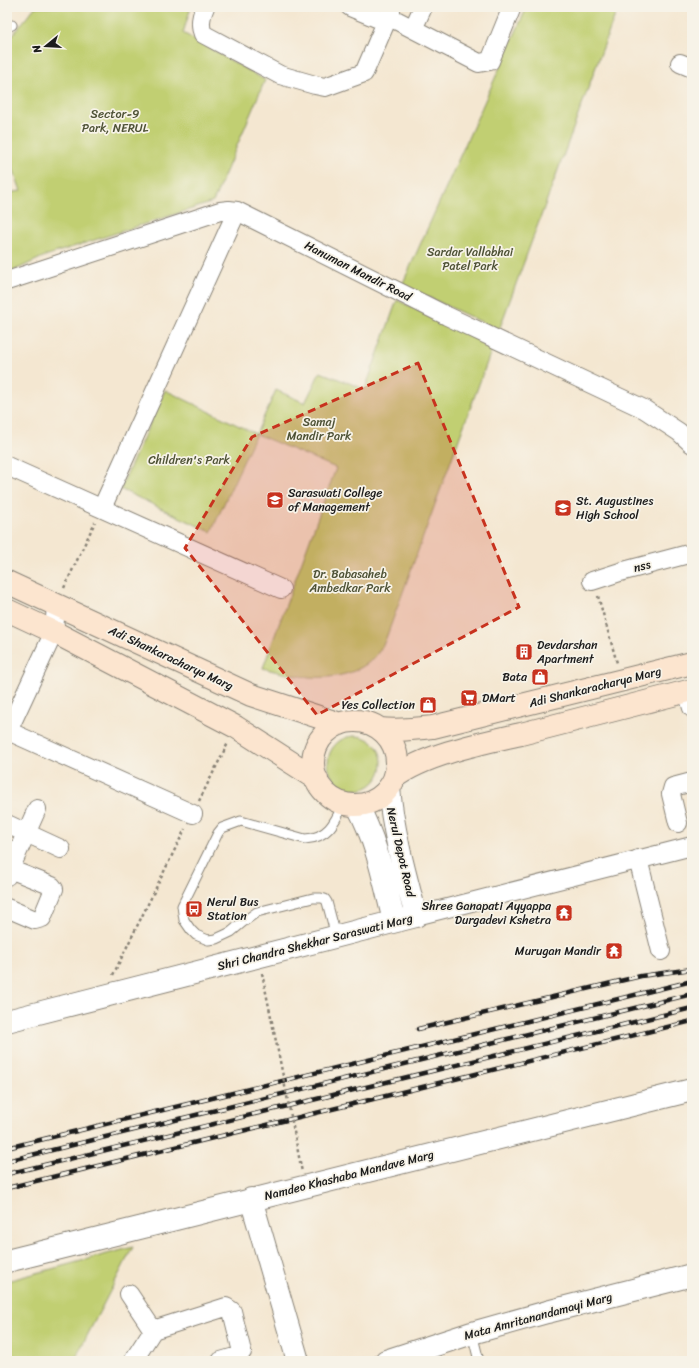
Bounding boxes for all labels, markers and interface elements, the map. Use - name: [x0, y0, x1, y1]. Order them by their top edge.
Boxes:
- north arrow: [26, 26, 66, 66]
- text: N: [27, 42, 47, 56]
- park label: Sector-9 Park, NERUL: [82, 103, 149, 139]
- street label: Hanuman Mandir Road: [301, 234, 417, 308]
- park label: Sardar Vallabhai Patel Park: [427, 241, 514, 277]
- park label: Samaj Mandir Park: [287, 411, 352, 447]
- park label: Children's Park: [148, 449, 230, 471]
- place label: Saraswati College of Management: [288, 482, 382, 518]
- school or university icon: Saraswati College of Management: [265, 490, 285, 510]
- place label: St. Augustines High School: [576, 490, 653, 526]
- school or university icon: St. Augustines High School: [553, 498, 573, 518]
- street label: nss: [631, 553, 653, 579]
- park label: Dr. Babasaheb Ambedkar Park: [308, 563, 391, 599]
- street label: Adi Shankaracharya Marg: [104, 619, 237, 697]
- place label: Devdarshan Apartment: [536, 634, 598, 670]
- building icon: Devdarshan Apartment: [514, 642, 534, 662]
- street label: Adi Shankaracharya Marg: [526, 660, 663, 714]
- place label: Bata: [502, 666, 528, 688]
- shop icon: Bata: [530, 667, 550, 687]
- place label: DMart: [482, 687, 516, 709]
- supermarket icon: DMart: [459, 688, 479, 708]
- place label: Yes Collection: [341, 694, 415, 716]
- shop icon: Yes Collection: [418, 695, 438, 715]
- street label: Nerul Depot Road: [380, 805, 422, 900]
- place label: Nerul Bus Station: [207, 891, 259, 927]
- place label: Shree Ganapati Ayyappa Durgadevi Kshetra: [422, 895, 552, 931]
- bus stop icon: Nerul Bus Station: [184, 899, 204, 919]
- temple icon: Shree Ganapati Ayyappa Durgadevi Kshetra: [554, 903, 574, 923]
- street label: Shri Chandra Shekhar Saraswati Marg: [215, 907, 415, 977]
- place label: Murugan Mandir: [515, 940, 602, 962]
- temple icon: Murugan Mandir: [604, 941, 624, 961]
- street label: Namdeo Khashaba Mandave Marg: [262, 1143, 436, 1207]
- street label: Mata Amritanandamayi Marg: [461, 1286, 615, 1346]

